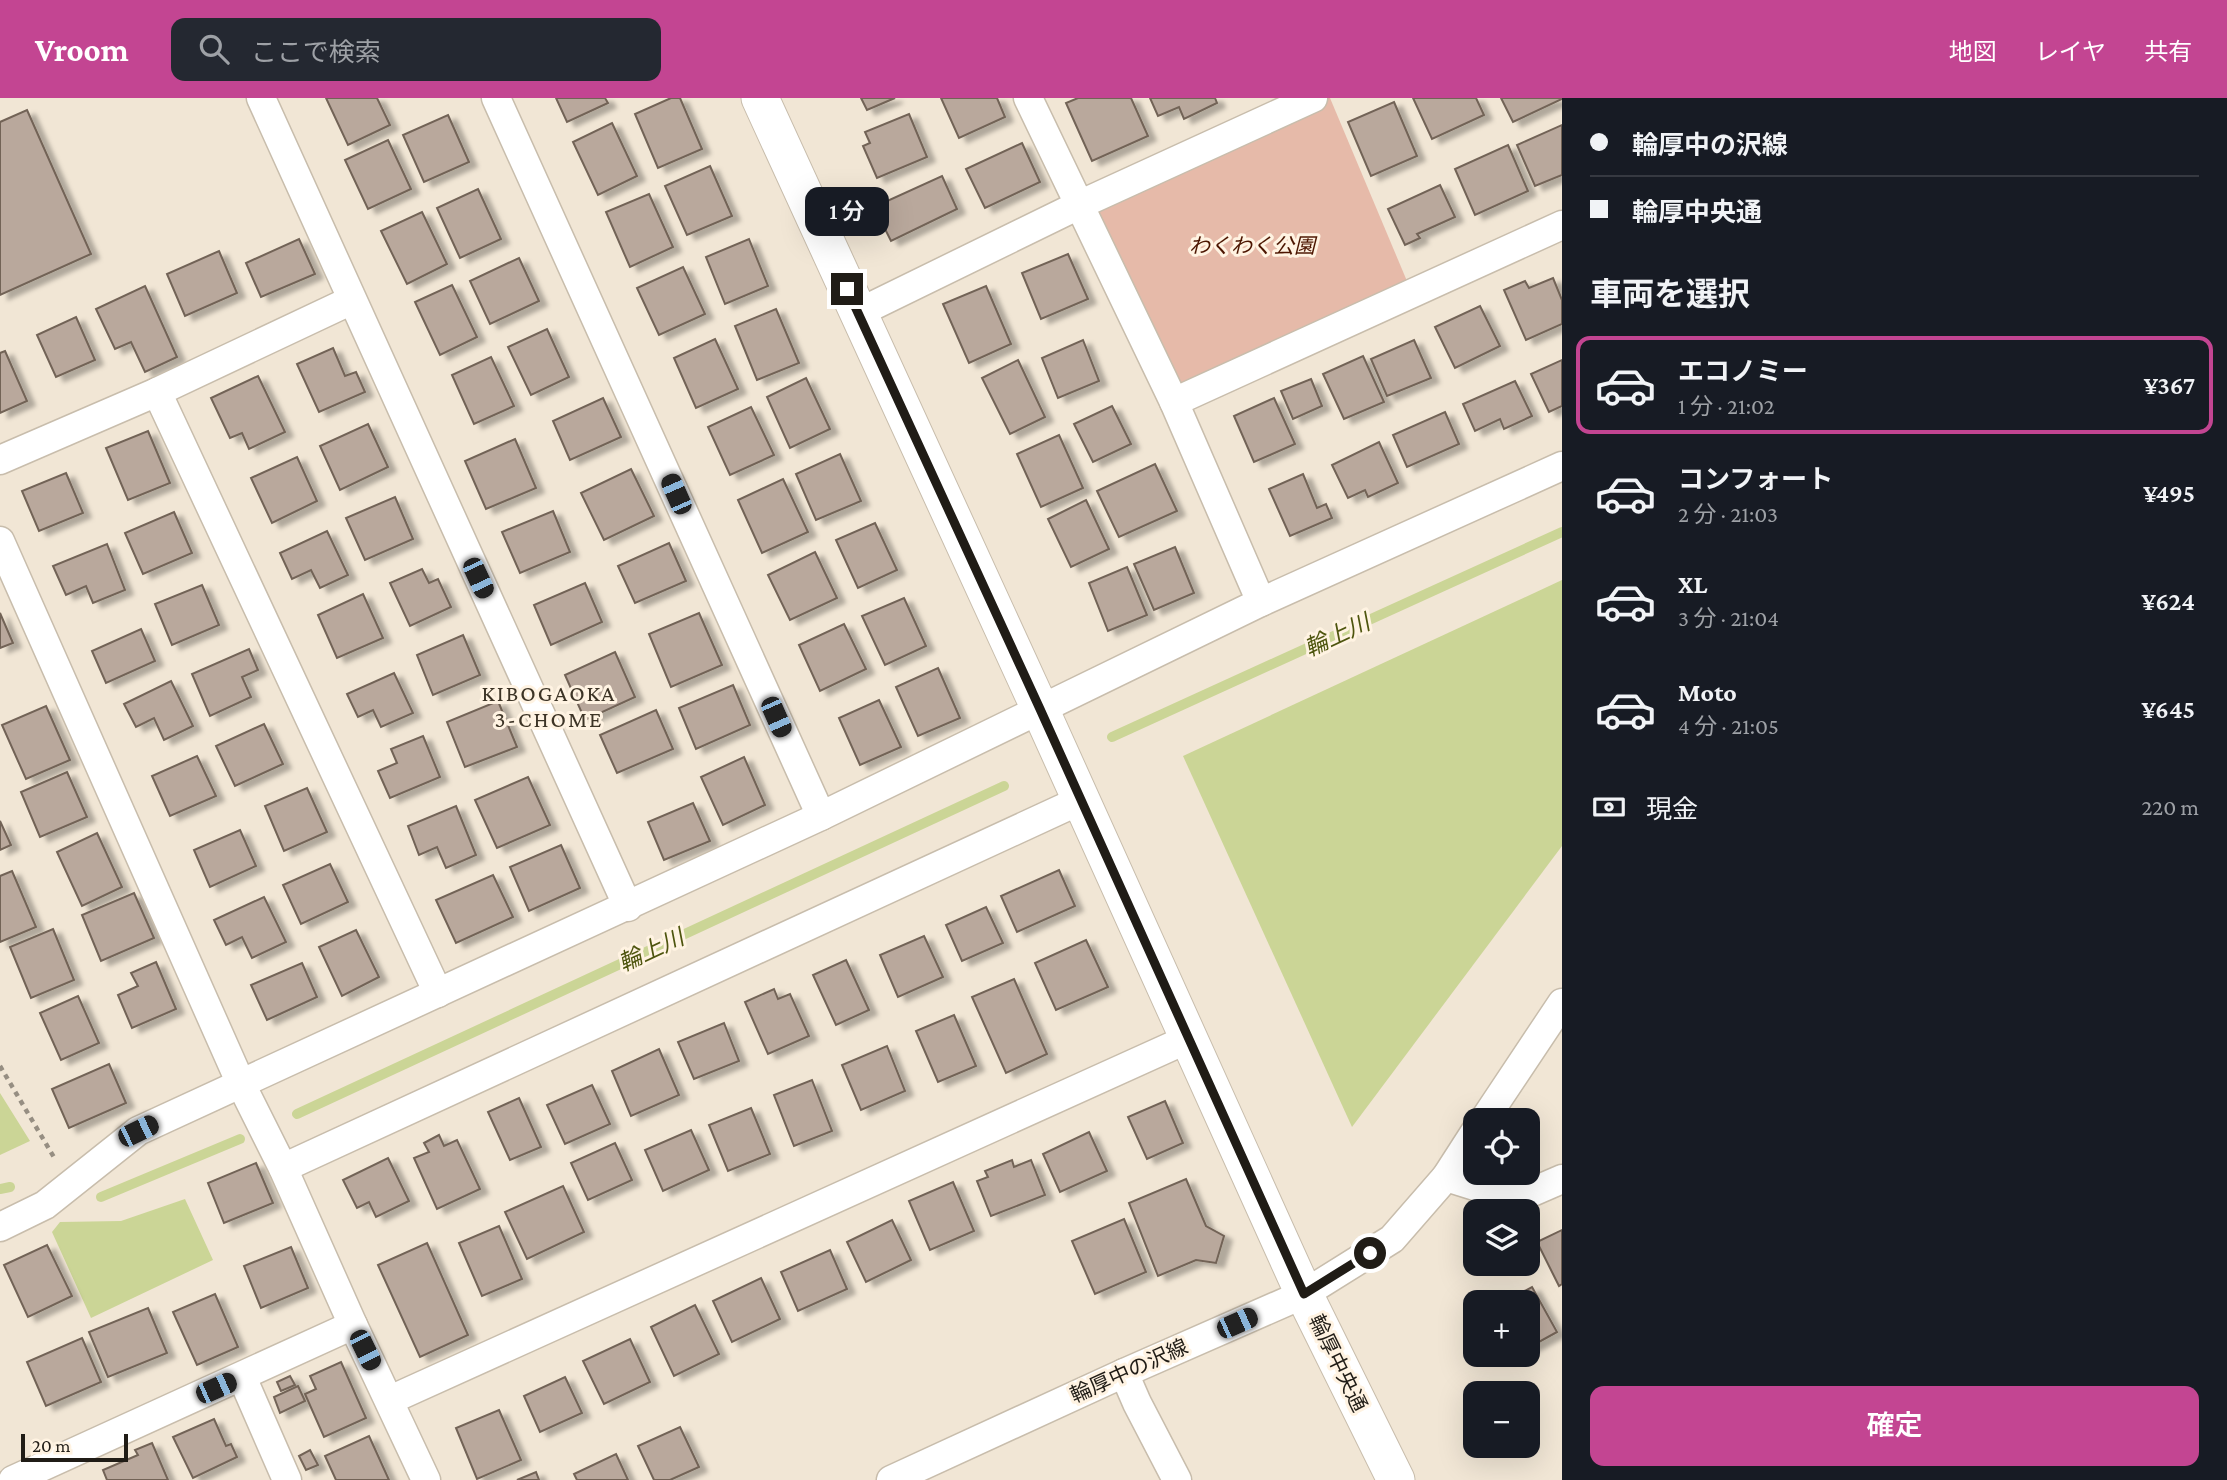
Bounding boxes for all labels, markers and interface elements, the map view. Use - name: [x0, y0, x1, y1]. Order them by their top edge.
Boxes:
- search box: [171, 18, 661, 81]
- icon: search: [195, 30, 233, 68]
- text: Vroom: [35, 31, 129, 68]
- text: ここで検索: [251, 38, 381, 67]
- text: 地図: [1949, 38, 1997, 65]
- text: レイヤ: [2035, 38, 2106, 65]
- text: 共有: [2144, 38, 2192, 65]
- text: 輪厚中の沢線: [1632, 131, 1788, 160]
- callout: 1 分: [805, 188, 889, 236]
- text: 1 分: [829, 198, 865, 224]
- text: 輪厚中央通: [1632, 198, 1762, 227]
- park label: わくわく公園: [1189, 234, 1318, 258]
- route end: [831, 273, 863, 305]
- text: 車両を選択: [1590, 276, 1750, 312]
- icon: car: [1594, 354, 1657, 417]
- text: エコノミー: [1678, 357, 1808, 386]
- text: ¥367: [2144, 371, 2195, 400]
- text: 1 分 · 21:02: [1678, 393, 1775, 419]
- icon: car: [1594, 462, 1657, 525]
- text: コンフォート: [1678, 465, 1833, 494]
- car: [658, 471, 695, 517]
- text: ¥495: [2143, 479, 2195, 508]
- text: 2 分 · 21:03: [1678, 501, 1778, 527]
- car: [460, 555, 497, 601]
- icon: car: [1594, 570, 1657, 633]
- text: XL: [1678, 570, 1707, 599]
- text: ¥624: [2141, 587, 2195, 616]
- text: 3 分 · 21:04: [1678, 605, 1779, 631]
- water label: 輪上川: [1300, 607, 1376, 661]
- icon: car: [1594, 678, 1657, 741]
- text: Moto: [1678, 678, 1737, 707]
- district label: KIBOGAOKA 3-CHOME: [482, 680, 616, 732]
- car: [758, 694, 795, 740]
- text: ¥645: [2141, 695, 2195, 724]
- text: 4 分 · 21:05: [1678, 713, 1779, 739]
- icon: cash: [1590, 788, 1628, 826]
- text: 220 m: [2141, 794, 2199, 820]
- text: 現金: [1646, 795, 1698, 824]
- water label: 輪上川: [614, 922, 690, 976]
- map controls: [1463, 1108, 1540, 1458]
- button: locate: [1463, 1108, 1540, 1185]
- car: [115, 1112, 162, 1150]
- button: layers: [1463, 1199, 1540, 1276]
- route start: [1354, 1237, 1386, 1269]
- button: +: [1463, 1290, 1540, 1367]
- car: [1214, 1305, 1261, 1341]
- street label: 輪厚中央通: [1304, 1311, 1372, 1415]
- car: [347, 1327, 384, 1373]
- street label: 輪厚中の沢線: [1067, 1334, 1191, 1408]
- car: [193, 1370, 240, 1406]
- button: −: [1463, 1381, 1540, 1458]
- button: 確定: [1590, 1386, 2199, 1466]
- scale bar: [21, 1431, 128, 1463]
- text: 20 m: [32, 1435, 71, 1456]

